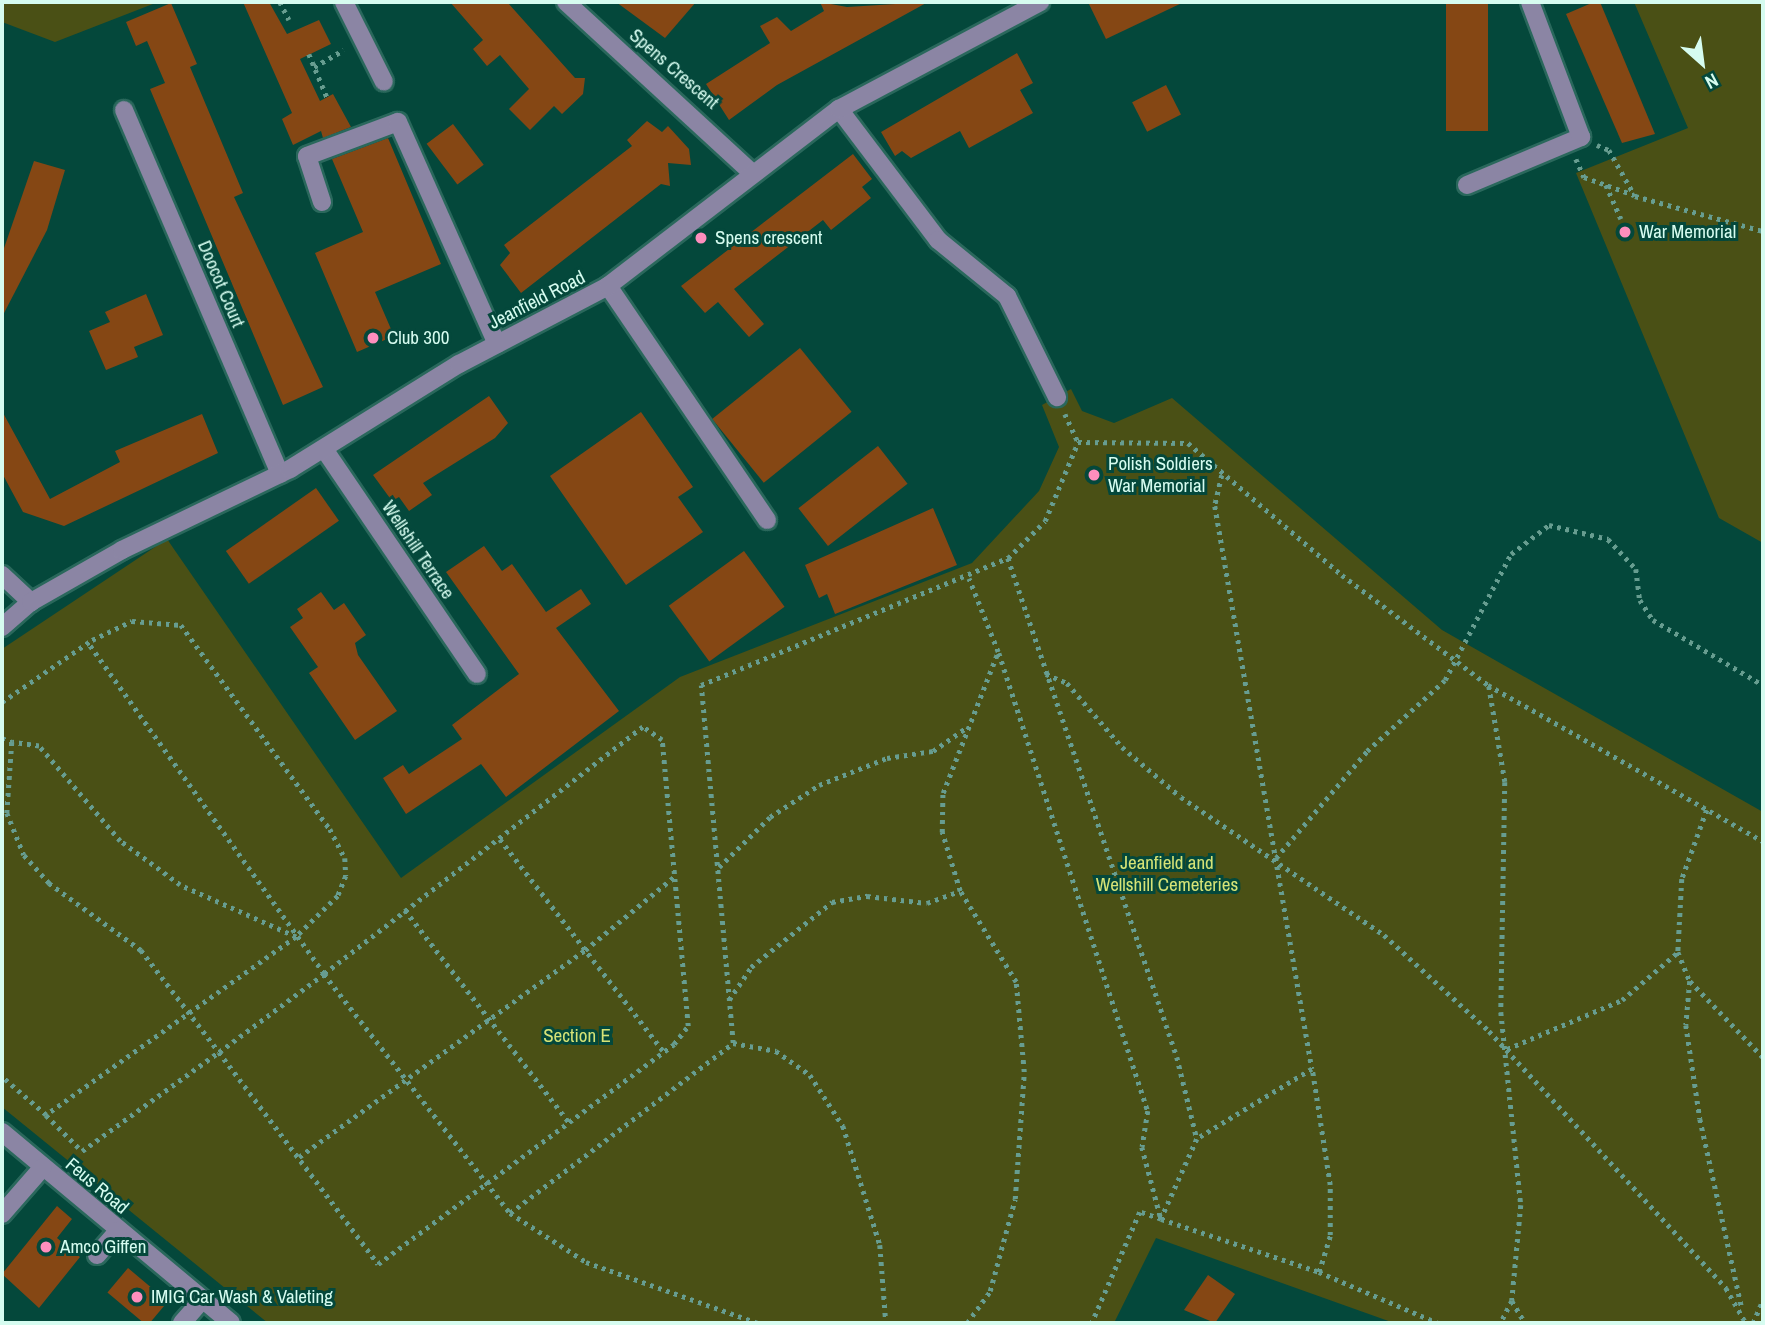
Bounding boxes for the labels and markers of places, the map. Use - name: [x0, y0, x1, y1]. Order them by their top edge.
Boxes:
- place label: War Memorial: [1639, 221, 1736, 243]
- marker: War Memorial: [1617, 224, 1633, 240]
- place label: Spens crescent: [715, 227, 822, 249]
- marker: Spens crescent: [693, 230, 709, 246]
- place label: Club 300: [387, 327, 449, 349]
- marker: Club 300: [365, 330, 381, 346]
- place label: Polish Soldiers War Memorial: [1108, 453, 1213, 497]
- marker: Polish Soldiers War Memorial: [1086, 467, 1102, 483]
- place label: Amco Giffen: [60, 1236, 146, 1258]
- marker: Amco Giffen: [38, 1239, 54, 1255]
- place label: IMIG Car Wash & Valeting: [151, 1286, 333, 1308]
- marker: IMIG Car Wash & Valeting: [129, 1289, 145, 1305]

